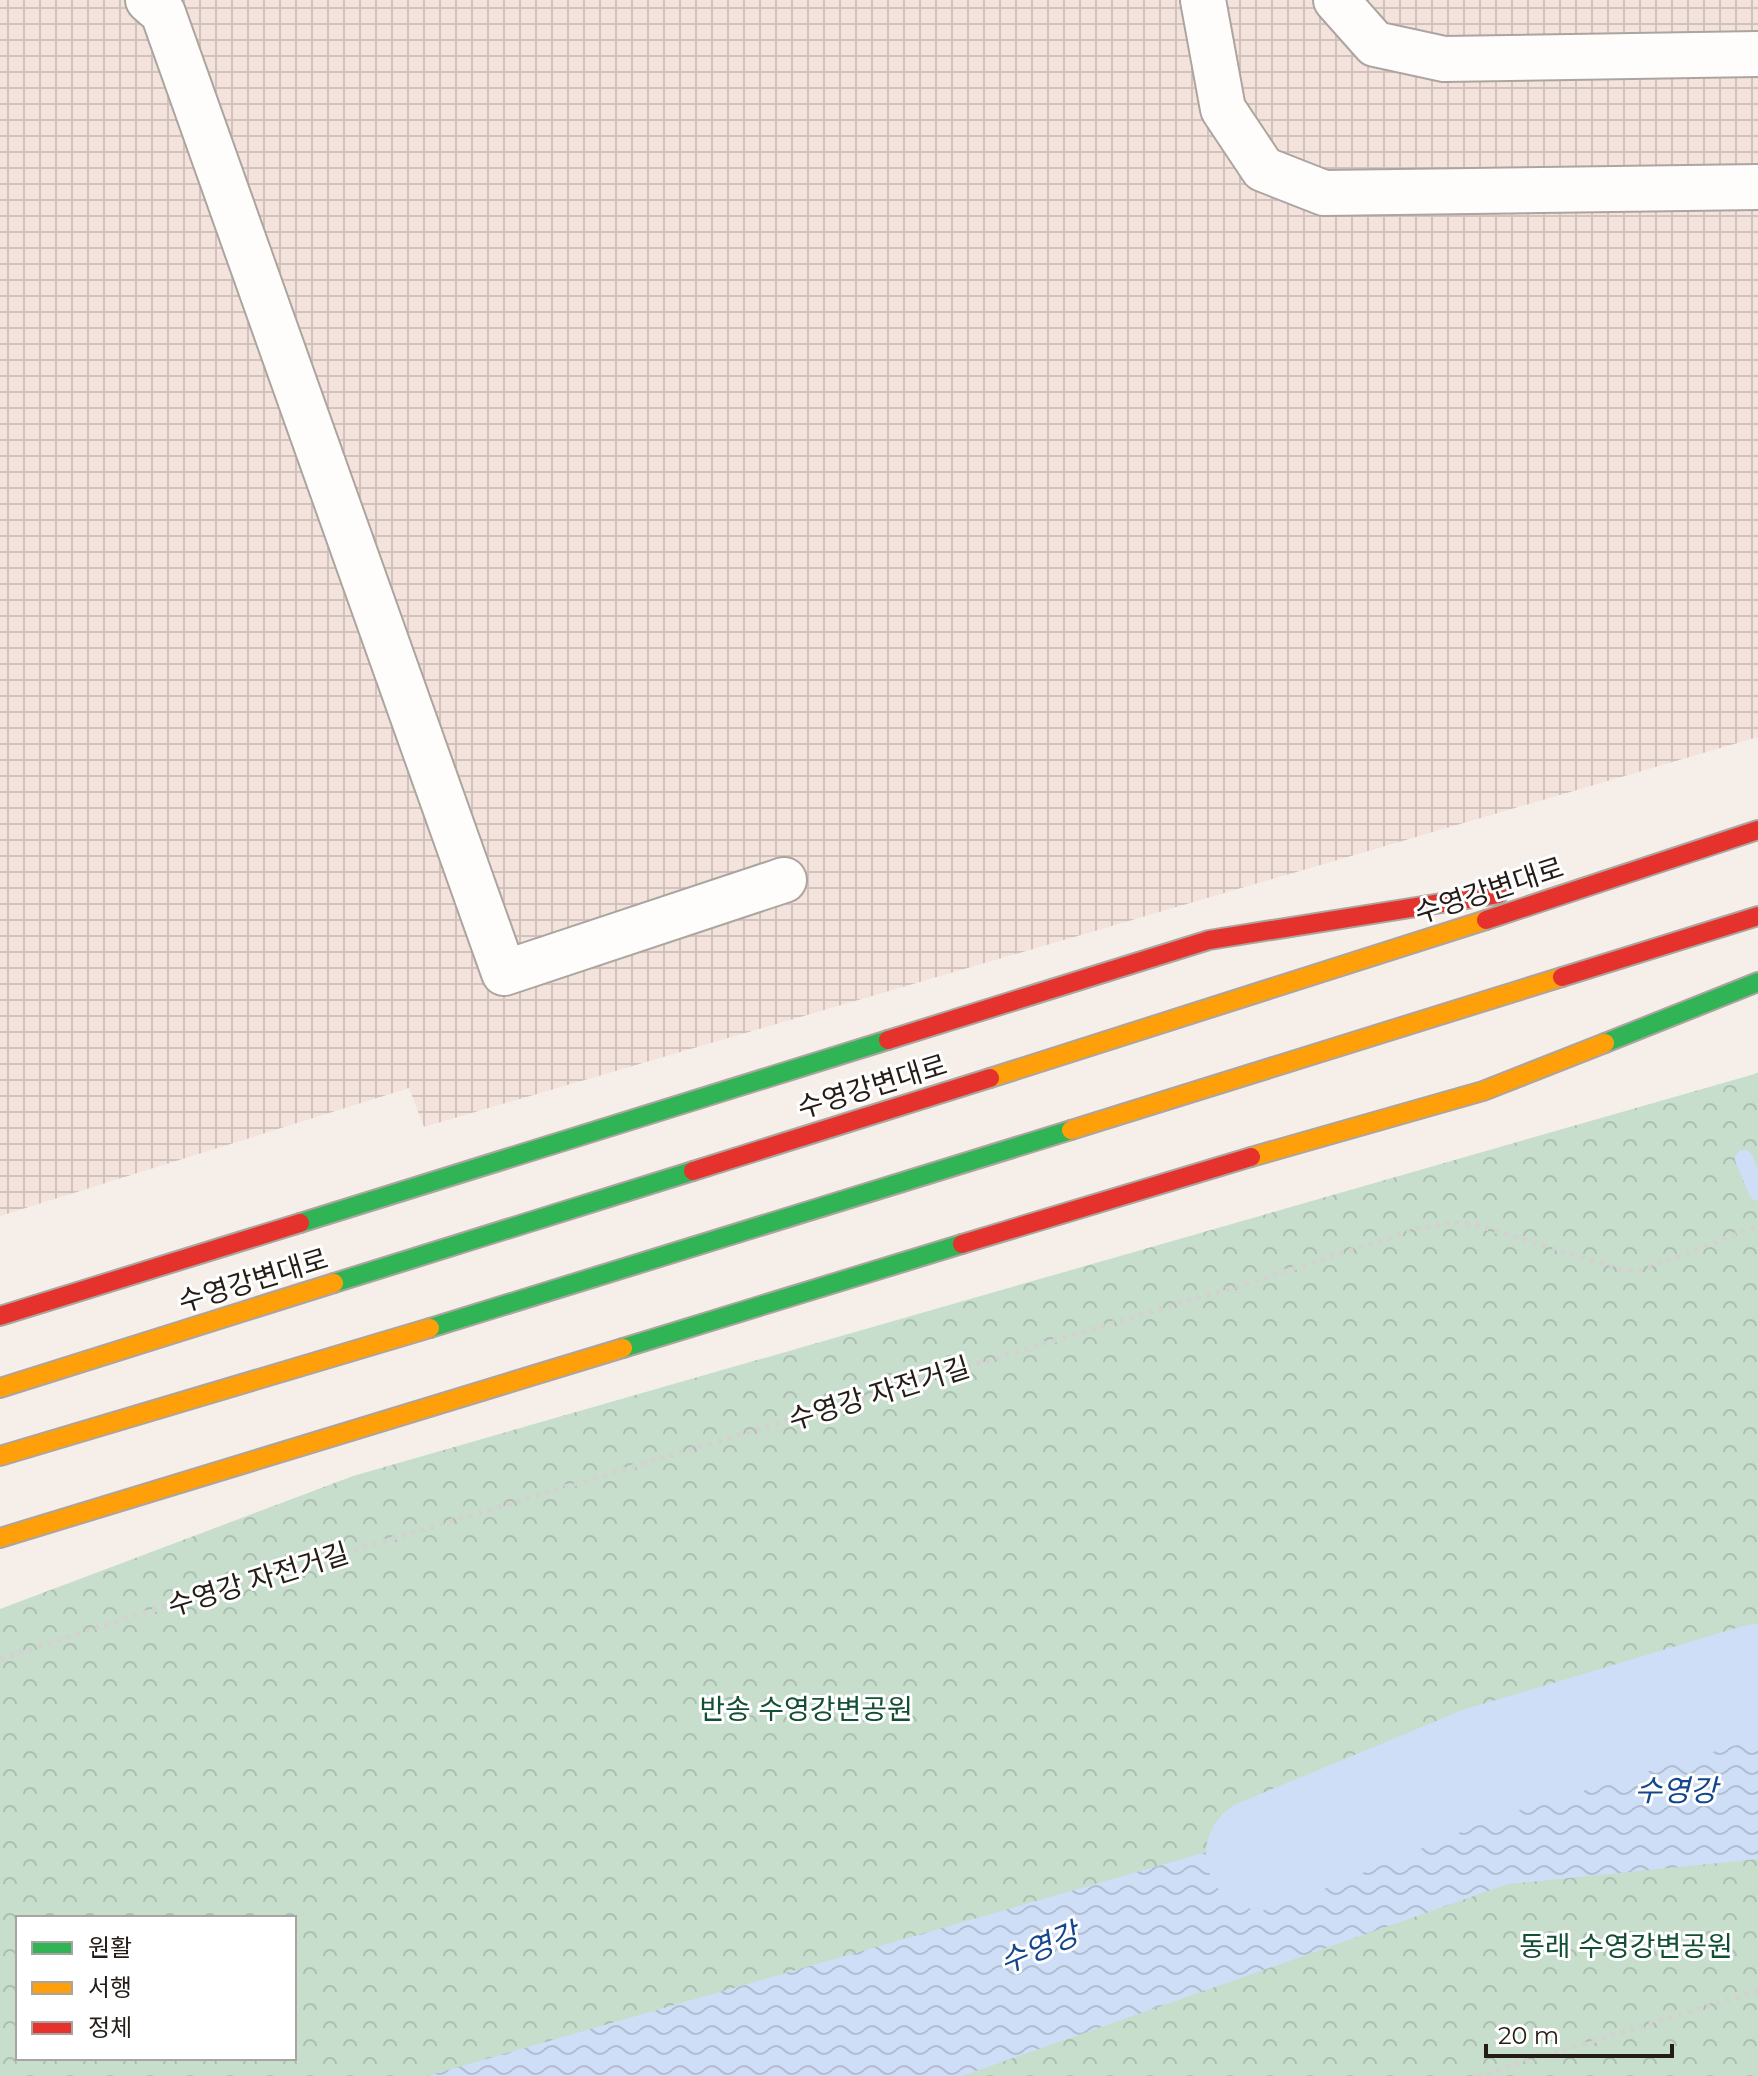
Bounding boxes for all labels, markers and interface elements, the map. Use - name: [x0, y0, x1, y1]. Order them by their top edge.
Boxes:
- street label: 수영강변대로: [1410, 850, 1568, 930]
- street label: 수영강변대로: [793, 1047, 951, 1125]
- street label: 수영강변대로: [174, 1241, 332, 1319]
- street label: 수영강 자전거길: [784, 1349, 974, 1437]
- street label: 수영강 자전거길: [163, 1535, 353, 1623]
- park label: 반송 수영강변공원: [699, 1692, 913, 1726]
- water label: 수영강: [1635, 1772, 1721, 1809]
- water label: 수영강: [994, 1913, 1087, 1981]
- legend: [16, 1916, 296, 2060]
- park label: 동래 수영강변공원: [1519, 1929, 1733, 1963]
- text: 원활: [88, 1933, 132, 1962]
- text: 서행: [88, 1973, 132, 2002]
- scale bar: [1486, 2008, 1672, 2058]
- text: 정체: [88, 2013, 132, 2042]
- text: 20 m: [1498, 2021, 1559, 2050]

